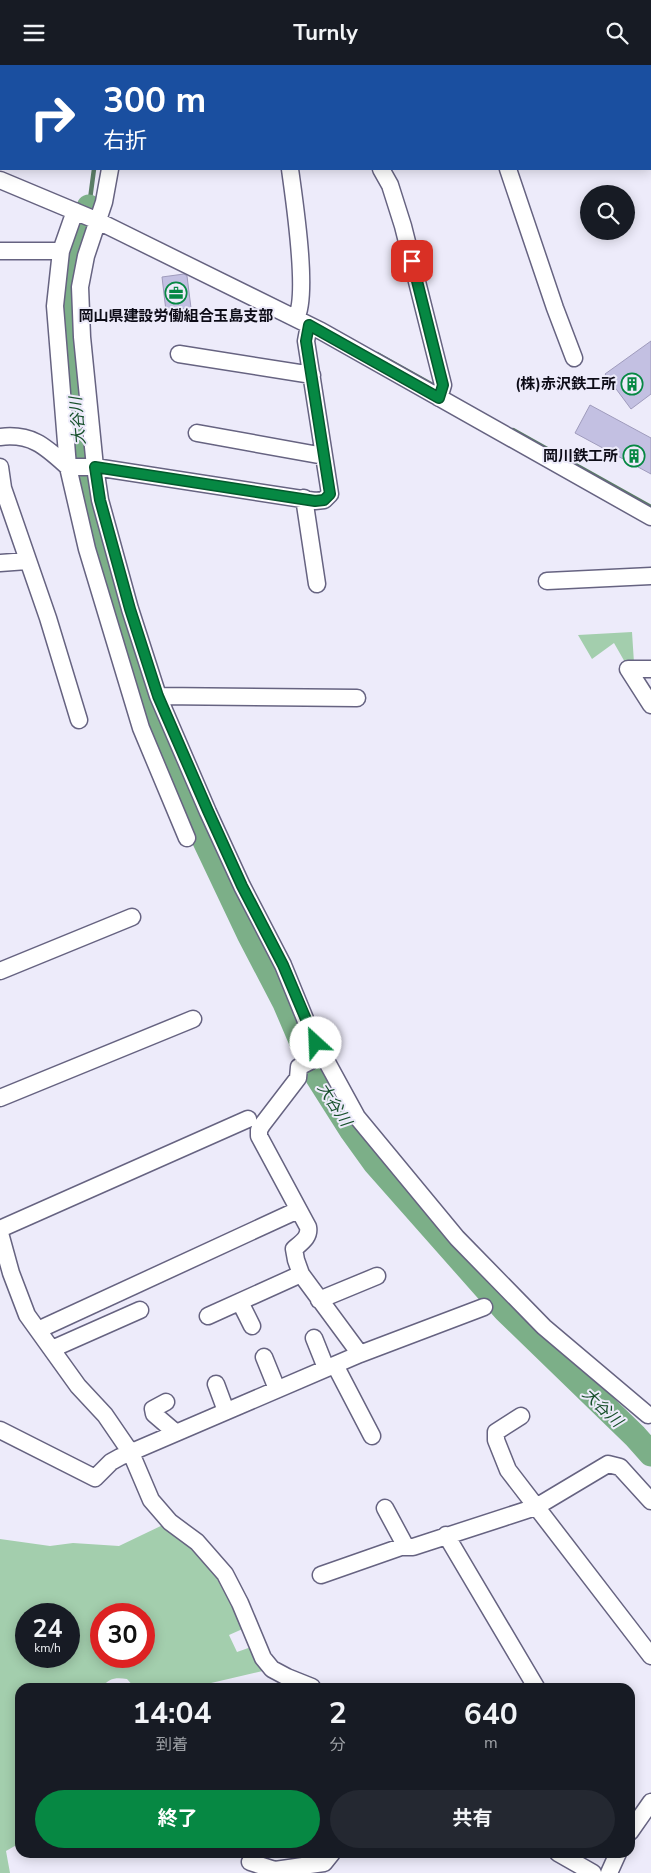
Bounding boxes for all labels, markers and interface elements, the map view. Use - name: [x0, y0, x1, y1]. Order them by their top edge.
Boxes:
- text: Turnly: [293, 18, 358, 48]
- icon: menu: [20, 19, 48, 47]
- icon: search: [603, 19, 631, 47]
- text: 300 m: [103, 77, 206, 124]
- icon: right: [20, 85, 85, 150]
- text: 右折: [103, 126, 147, 156]
- map controls: [580, 185, 635, 240]
- button: search: [580, 185, 635, 240]
- pin: [391, 240, 433, 282]
- icon: arrive: [398, 247, 426, 275]
- office icon: 岡山県建設労働組合玉島支部: [164, 281, 188, 305]
- place label: 岡山県建設労働組合玉島支部: [78, 306, 274, 326]
- building icon: (株)赤沢鉄工所: [620, 372, 644, 396]
- place label: (株)赤沢鉄工所: [515, 374, 616, 394]
- water label: 大谷川: [65, 394, 91, 446]
- building icon: 岡川鉄工所: [622, 444, 646, 468]
- place label: 岡川鉄工所: [543, 446, 618, 466]
- position arrow: [289, 1016, 341, 1068]
- water label: 大谷川: [312, 1078, 358, 1132]
- water label: 大谷川: [577, 1383, 629, 1434]
- speed limit sign: 30: [90, 1603, 155, 1668]
- text: 24: [32, 1612, 63, 1646]
- text: km/h: [34, 1640, 61, 1656]
- text: 14:04: [132, 1693, 212, 1734]
- text: 2: [329, 1693, 347, 1734]
- text: 640: [464, 1694, 518, 1735]
- text: m: [484, 1732, 498, 1754]
- text: 到着: [156, 1734, 188, 1756]
- text: 分: [330, 1734, 346, 1756]
- button: 終了: [35, 1790, 320, 1848]
- button: 共有: [330, 1790, 615, 1848]

